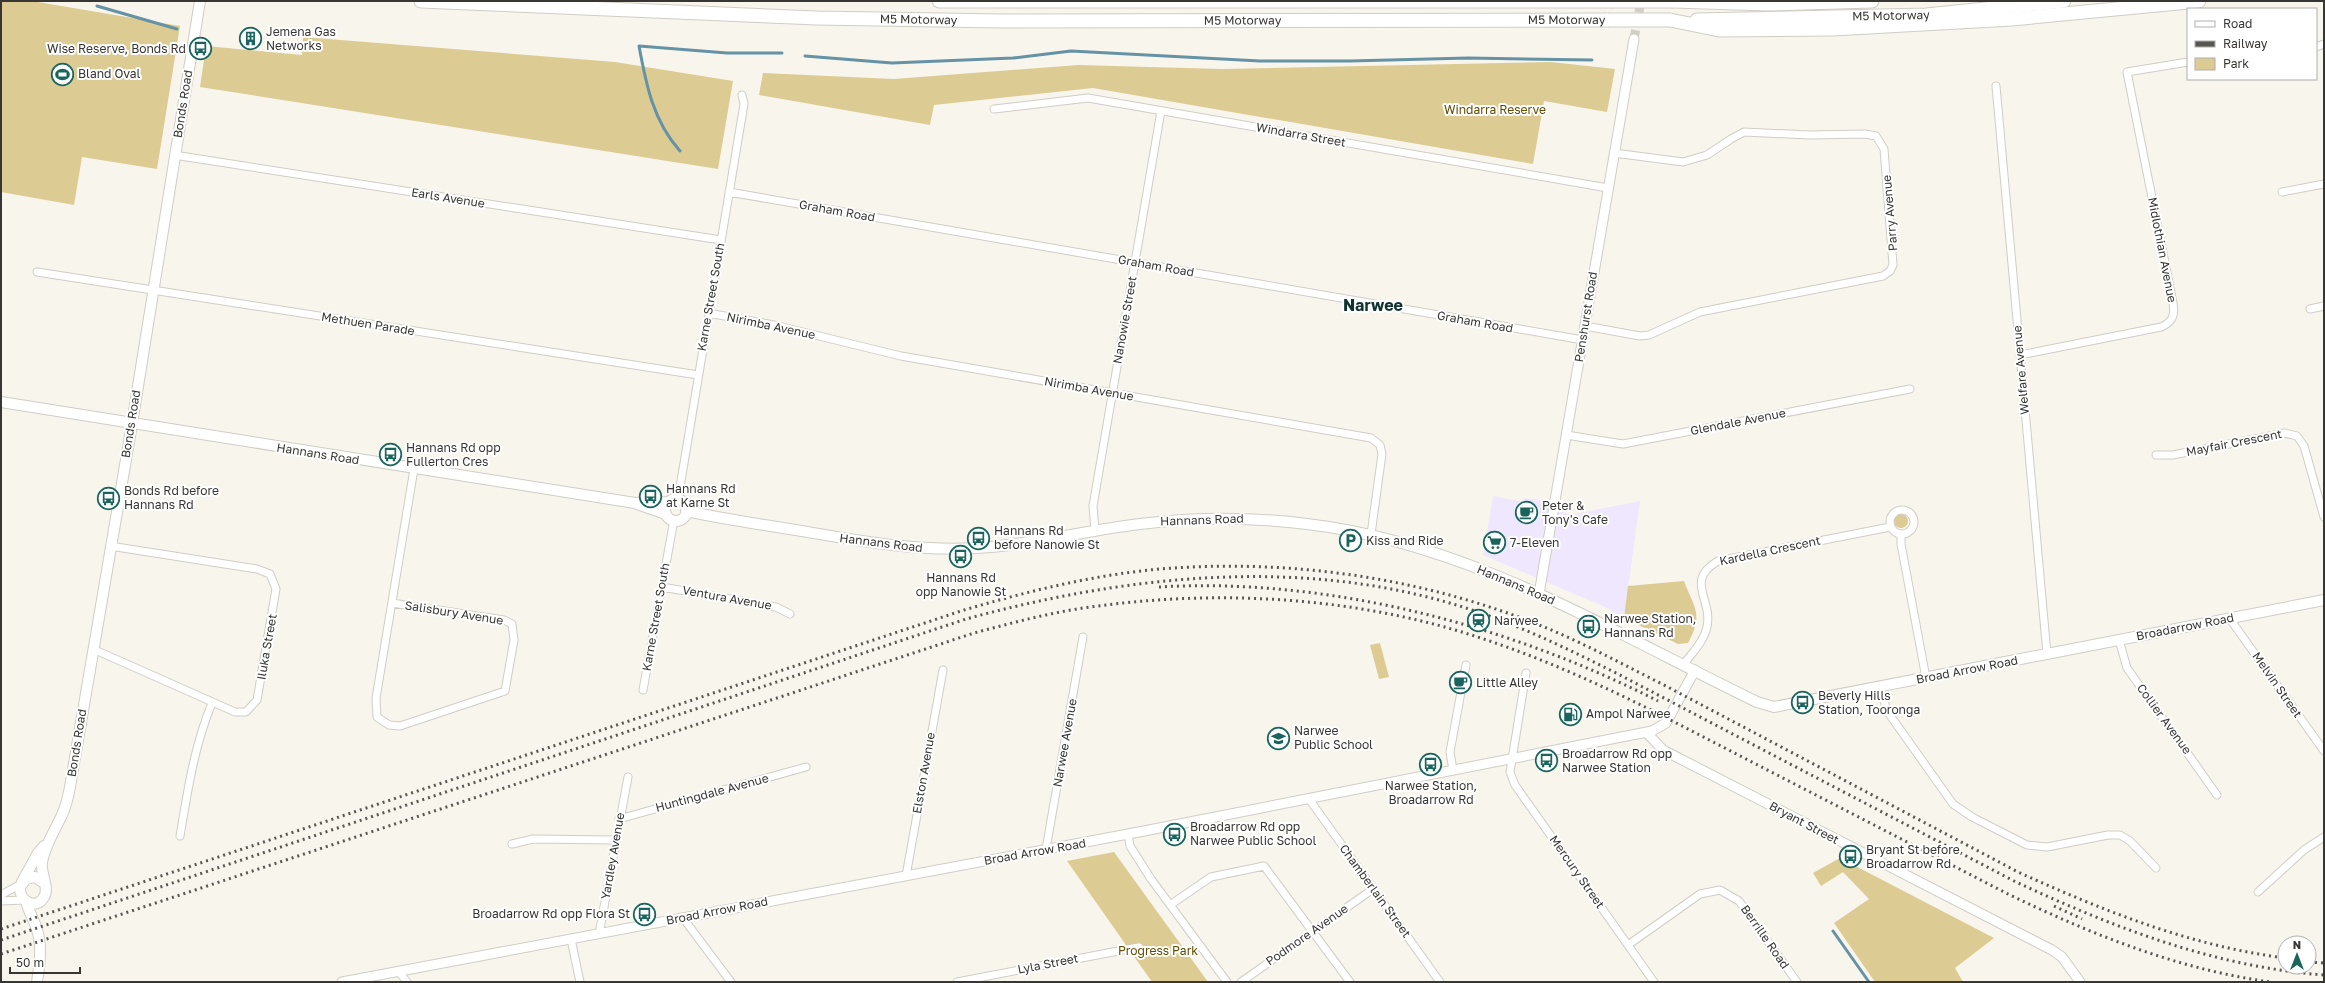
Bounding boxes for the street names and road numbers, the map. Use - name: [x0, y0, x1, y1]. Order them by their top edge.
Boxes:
- street label: M5 Motorway: [1852, 7, 1931, 24]
- street label: M5 Motorway: [880, 11, 958, 27]
- street label: M5 Motorway: [1528, 12, 1606, 27]
- street label: M5 Motorway: [1204, 13, 1282, 28]
- street label: Bonds Road: [170, 69, 195, 139]
- street label: Windarra Street: [1255, 119, 1347, 150]
- street label: Parry Avenue: [1879, 174, 1900, 252]
- street label: Earls Avenue: [410, 184, 486, 211]
- street label: Graham Road: [798, 196, 876, 225]
- street label: Midlothian Avenue: [2145, 196, 2180, 304]
- street label: Karne Street South: [694, 242, 727, 352]
- street label: Graham Road: [1117, 251, 1195, 280]
- street label: Penshurst Road: [1571, 271, 1600, 363]
- street label: Nanowie Street: [1109, 275, 1140, 365]
- street label: Graham Road: [1436, 307, 1514, 336]
- street label: Methuen Parade: [320, 309, 416, 338]
- street label: Nirimba Avenue: [725, 309, 817, 342]
- street label: Welfare Avenue: [2009, 325, 2032, 415]
- street label: Nirimba Avenue: [1043, 373, 1135, 404]
- street label: Bonds Road: [118, 389, 143, 459]
- street label: Glendale Avenue: [1689, 405, 1787, 438]
- street label: Mayfair Crescent: [2185, 426, 2283, 459]
- street label: Hannans Road: [276, 440, 361, 467]
- street label: Hannans Road: [1160, 511, 1244, 528]
- street label: Hannans Road: [839, 530, 923, 555]
- street label: Kardella Crescent: [1718, 532, 1822, 569]
- street label: Hannans Road: [1475, 561, 1558, 608]
- street label: Karne Street South: [639, 562, 672, 672]
- street label: Ventura Avenue: [681, 582, 773, 613]
- street label: Salisbury Avenue: [404, 597, 504, 628]
- street label: Broadarrow Road: [2135, 610, 2235, 643]
- street label: Iluka Street: [253, 613, 280, 681]
- street label: Melvin Street: [2249, 649, 2306, 721]
- street label: Broad Arrow Road: [1915, 652, 2019, 687]
- street label: Collier Avenue: [2134, 681, 2195, 757]
- street label: Narwee Avenue: [1049, 697, 1080, 788]
- street label: Bonds Road: [64, 708, 89, 778]
- street label: Elston Avenue: [909, 731, 938, 815]
- street label: Huntingdale Avenue: [654, 770, 770, 815]
- street label: Bryant Street: [1767, 798, 1842, 847]
- street label: Yardley Avenue: [597, 811, 628, 901]
- street label: Mercury Street: [1547, 832, 1608, 911]
- street label: Broad Arrow Road: [983, 835, 1087, 868]
- street label: Chamberlain Street: [1337, 841, 1414, 940]
- street label: Broad Arrow Road: [665, 893, 769, 928]
- street label: Podmore Avenue: [1263, 901, 1351, 969]
- street label: Berrille Road: [1738, 902, 1793, 972]
- street label: Lyla Street: [1016, 950, 1080, 977]

